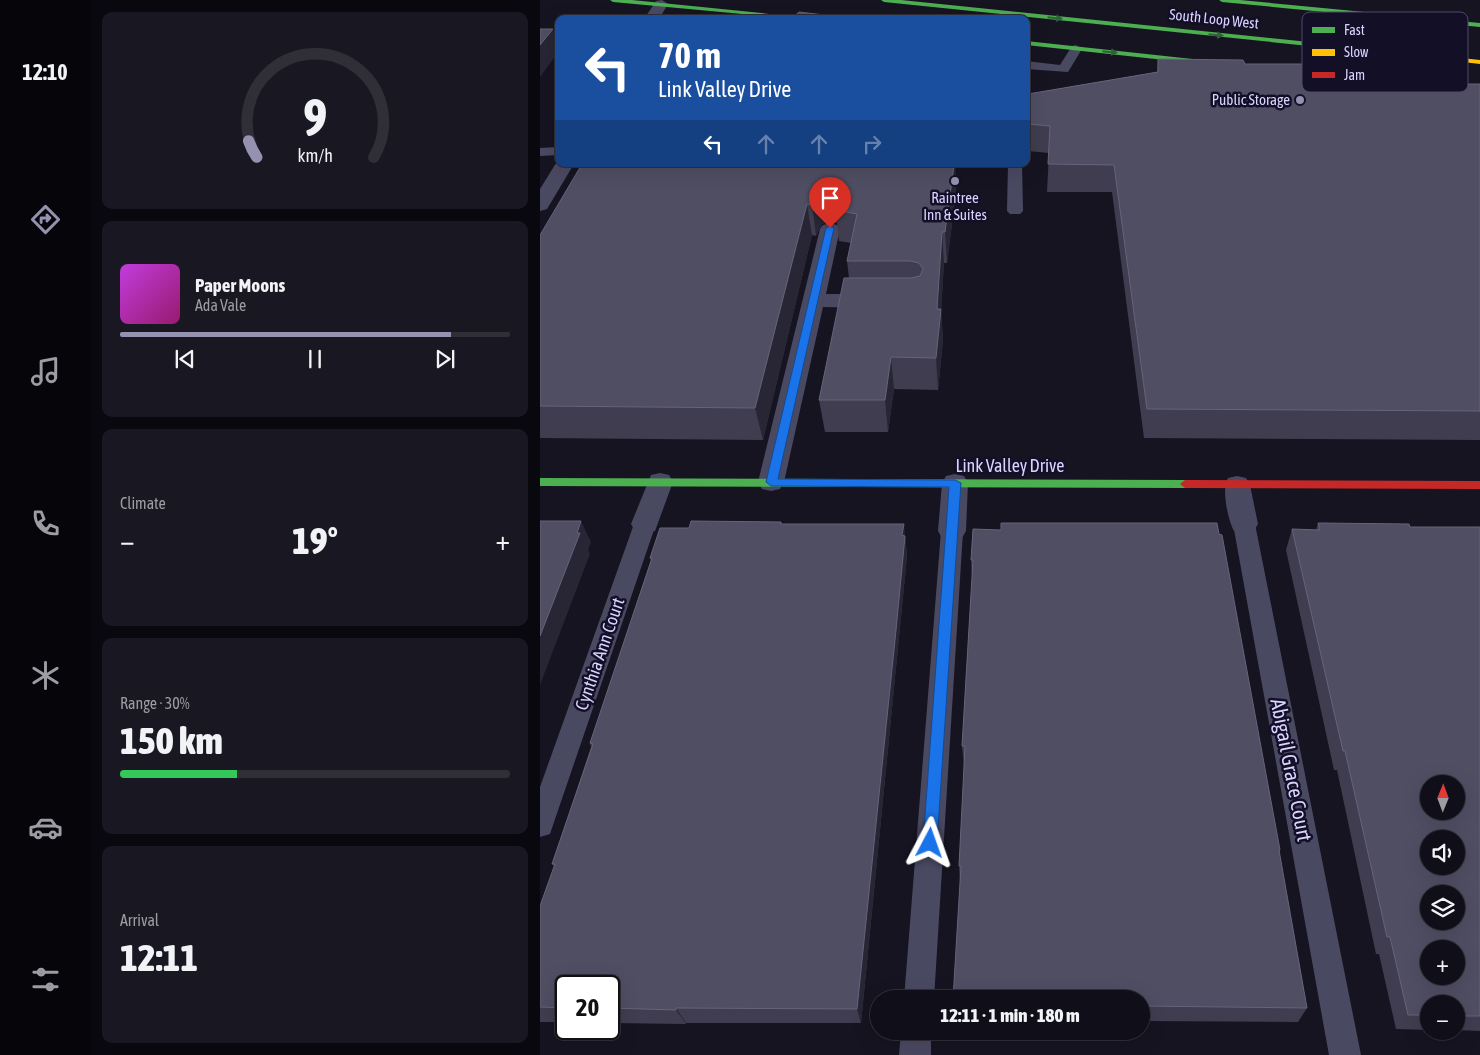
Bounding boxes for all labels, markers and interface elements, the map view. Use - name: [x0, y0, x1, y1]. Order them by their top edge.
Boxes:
- street label: South Loop West: [1168, 5, 1260, 32]
- legend: [1302, 12, 1468, 92]
- one-way arrow: [1047, 14, 1063, 22]
- text: Fast: [1344, 22, 1365, 38]
- one-way arrow: [1209, 31, 1225, 39]
- icon: left: [575, 35, 640, 100]
- text: 70 m: [658, 35, 721, 75]
- text: Slow: [1344, 44, 1369, 60]
- one-way arrow: [1102, 48, 1118, 56]
- text: 12:10: [22, 59, 68, 85]
- text: Jam: [1344, 67, 1365, 83]
- text: Link Valley Drive: [658, 76, 791, 102]
- text: 9: [303, 87, 327, 147]
- place label: Public Storage: [1212, 91, 1290, 108]
- marker: Public Storage: [1294, 94, 1306, 106]
- icon: left: [699, 130, 727, 158]
- icon: ahead: [752, 130, 780, 158]
- icon: ahead: [805, 130, 833, 158]
- icon: right: [858, 130, 886, 158]
- text: km/h: [297, 145, 333, 166]
- marker: Raintree Inn & Suites: [949, 175, 961, 187]
- pin: [809, 177, 851, 228]
- icon: arrive: [816, 184, 844, 212]
- place label: Raintree Inn & Suites: [923, 189, 987, 223]
- icon: directions: [28, 202, 63, 237]
- text: Paper Moons: [195, 274, 285, 296]
- text: Ada Vale: [195, 296, 246, 314]
- icon: previous: [171, 345, 199, 373]
- icon: pause: [301, 345, 329, 373]
- icon: next: [431, 345, 459, 373]
- icon: music: [28, 354, 63, 389]
- street label: Link Valley Drive: [955, 455, 1065, 476]
- text: Climate: [120, 494, 166, 512]
- icon: phone: [28, 506, 63, 541]
- text: 19°: [292, 519, 338, 562]
- text: −: [120, 524, 135, 556]
- text: +: [495, 524, 510, 556]
- street label: Cynthia Ann Court: [570, 595, 629, 713]
- icon: climate: [28, 658, 63, 693]
- text: Range · 30%: [120, 694, 190, 712]
- street label: Abigail Grace Court: [1266, 696, 1318, 843]
- text: 150 km: [120, 719, 223, 762]
- north arrow: [1420, 775, 1465, 820]
- map controls: [1420, 775, 1465, 1040]
- icon: car: [28, 810, 63, 845]
- position arrow: [903, 816, 955, 868]
- button: sound: [1420, 830, 1465, 875]
- button: layers: [1420, 885, 1465, 930]
- text: Arrival: [120, 911, 159, 929]
- text: 12:11: [120, 936, 198, 979]
- button: +: [1420, 940, 1465, 985]
- icon: filters: [28, 962, 63, 997]
- speed limit sign: 20: [555, 975, 620, 1040]
- button: −: [1420, 995, 1465, 1040]
- text: 12:11 · 1 min · 180 m: [940, 1004, 1080, 1026]

